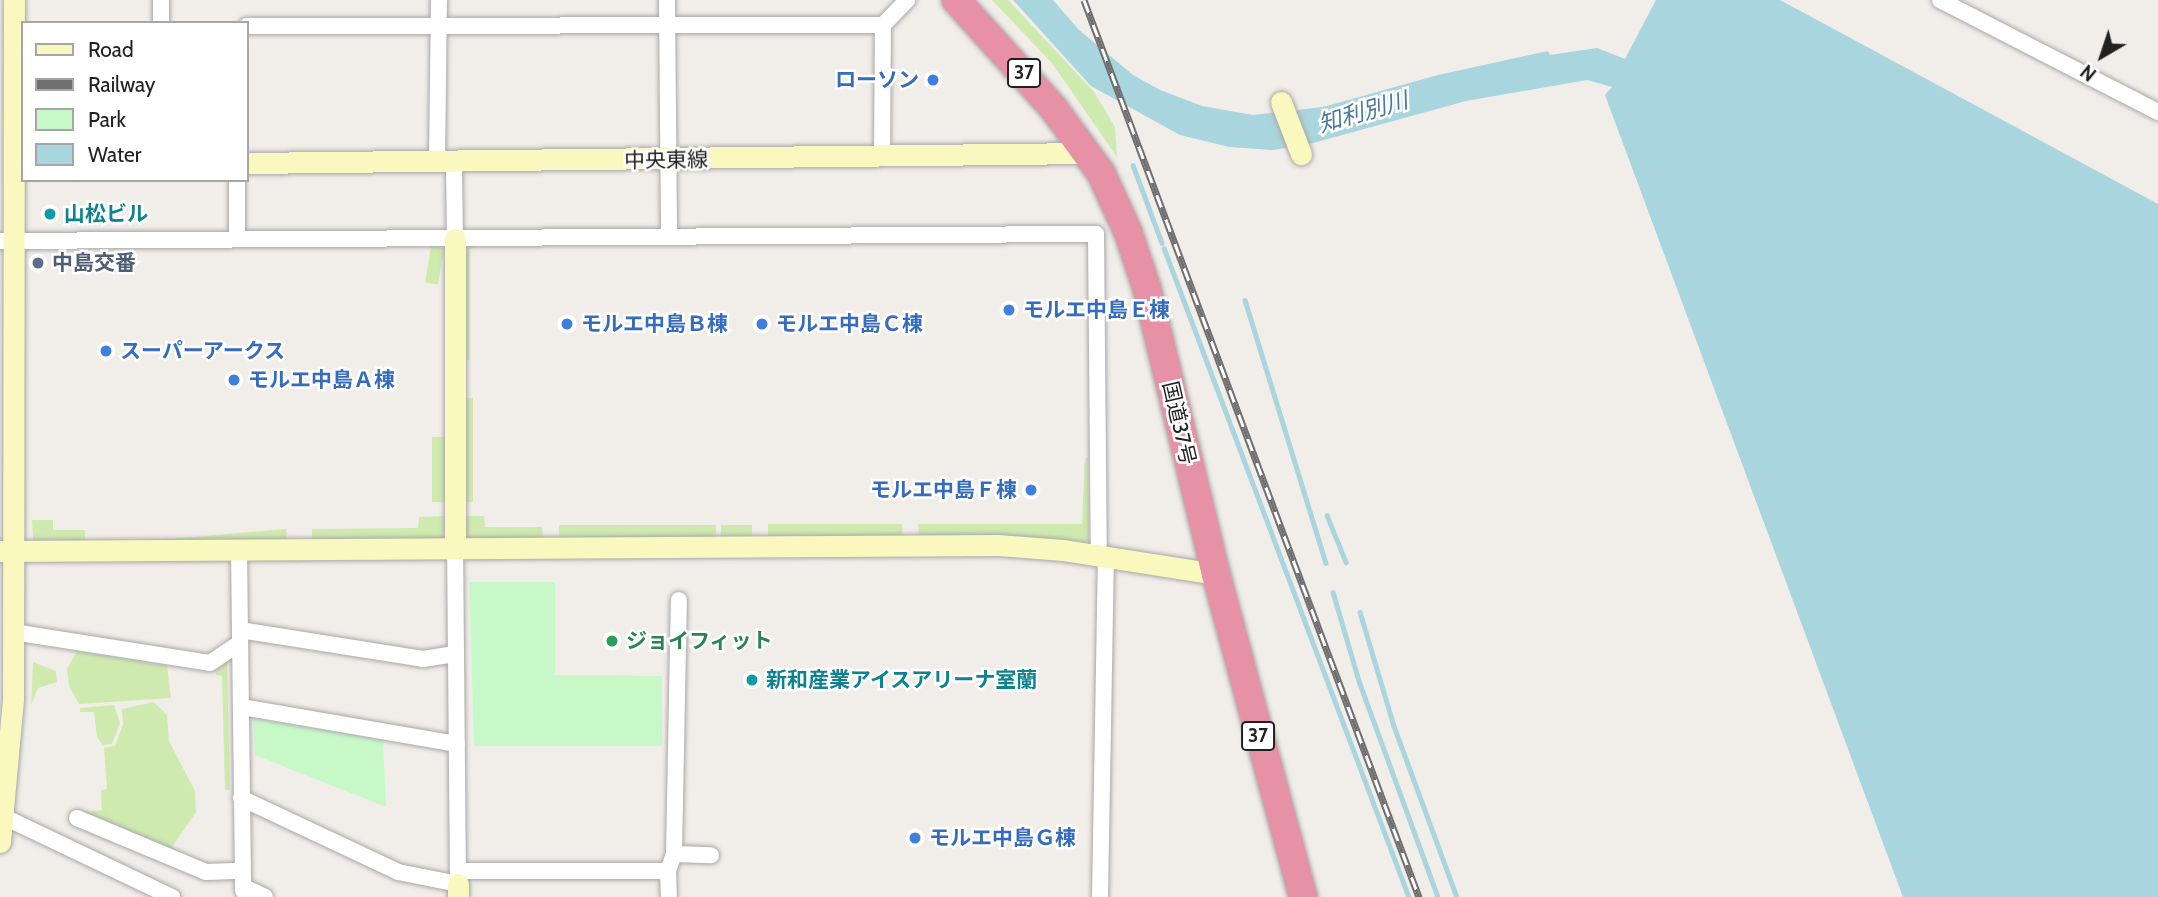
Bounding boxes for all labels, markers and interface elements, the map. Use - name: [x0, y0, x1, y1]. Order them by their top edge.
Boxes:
- legend: [21, 21, 248, 182]
- north arrow: [2067, 21, 2137, 91]
- text: Road: [88, 37, 134, 62]
- road number: 37: [1006, 58, 1042, 88]
- text: N: [2076, 60, 2101, 86]
- place label: ローソン: [835, 67, 919, 93]
- text: Railway: [88, 72, 155, 97]
- marker: ローソン: [925, 72, 941, 88]
- water label: 知利別川: [1315, 86, 1411, 138]
- text: Park: [88, 107, 126, 132]
- text: Water: [88, 142, 141, 167]
- street label: 中央東線: [624, 147, 708, 173]
- place label: 山松ビル: [64, 201, 148, 227]
- marker: 山松ビル: [42, 206, 58, 222]
- place label: 中島交番: [52, 250, 136, 276]
- marker: 中島交番: [30, 255, 46, 271]
- place label: モルエ中島Ｅ棟: [1023, 297, 1170, 323]
- marker: モルエ中島Ｅ棟: [1001, 302, 1017, 318]
- place label: モルエ中島Ｂ棟: [581, 311, 728, 337]
- place label: モルエ中島Ｃ棟: [776, 311, 923, 337]
- marker: モルエ中島Ｂ棟: [559, 316, 575, 332]
- marker: モルエ中島Ｃ棟: [754, 316, 770, 332]
- place label: スーパーアークス: [120, 338, 287, 364]
- marker: スーパーアークス: [98, 343, 114, 359]
- place label: モルエ中島Ａ棟: [248, 367, 395, 393]
- marker: モルエ中島Ａ棟: [226, 372, 242, 388]
- street label: 国道37号: [1157, 379, 1201, 467]
- place label: モルエ中島Ｆ棟: [870, 477, 1017, 503]
- marker: モルエ中島Ｆ棟: [1023, 482, 1039, 498]
- place label: ジョイフィット: [626, 628, 773, 654]
- marker: ジョイフィット: [604, 633, 620, 649]
- place label: 新和産業アイスアリーナ室蘭: [766, 667, 1039, 693]
- marker: 新和産業アイスアリーナ室蘭: [744, 672, 760, 688]
- road number: 37: [1240, 720, 1276, 751]
- place label: モルエ中島Ｇ棟: [929, 825, 1076, 851]
- marker: モルエ中島Ｇ棟: [907, 830, 923, 846]

